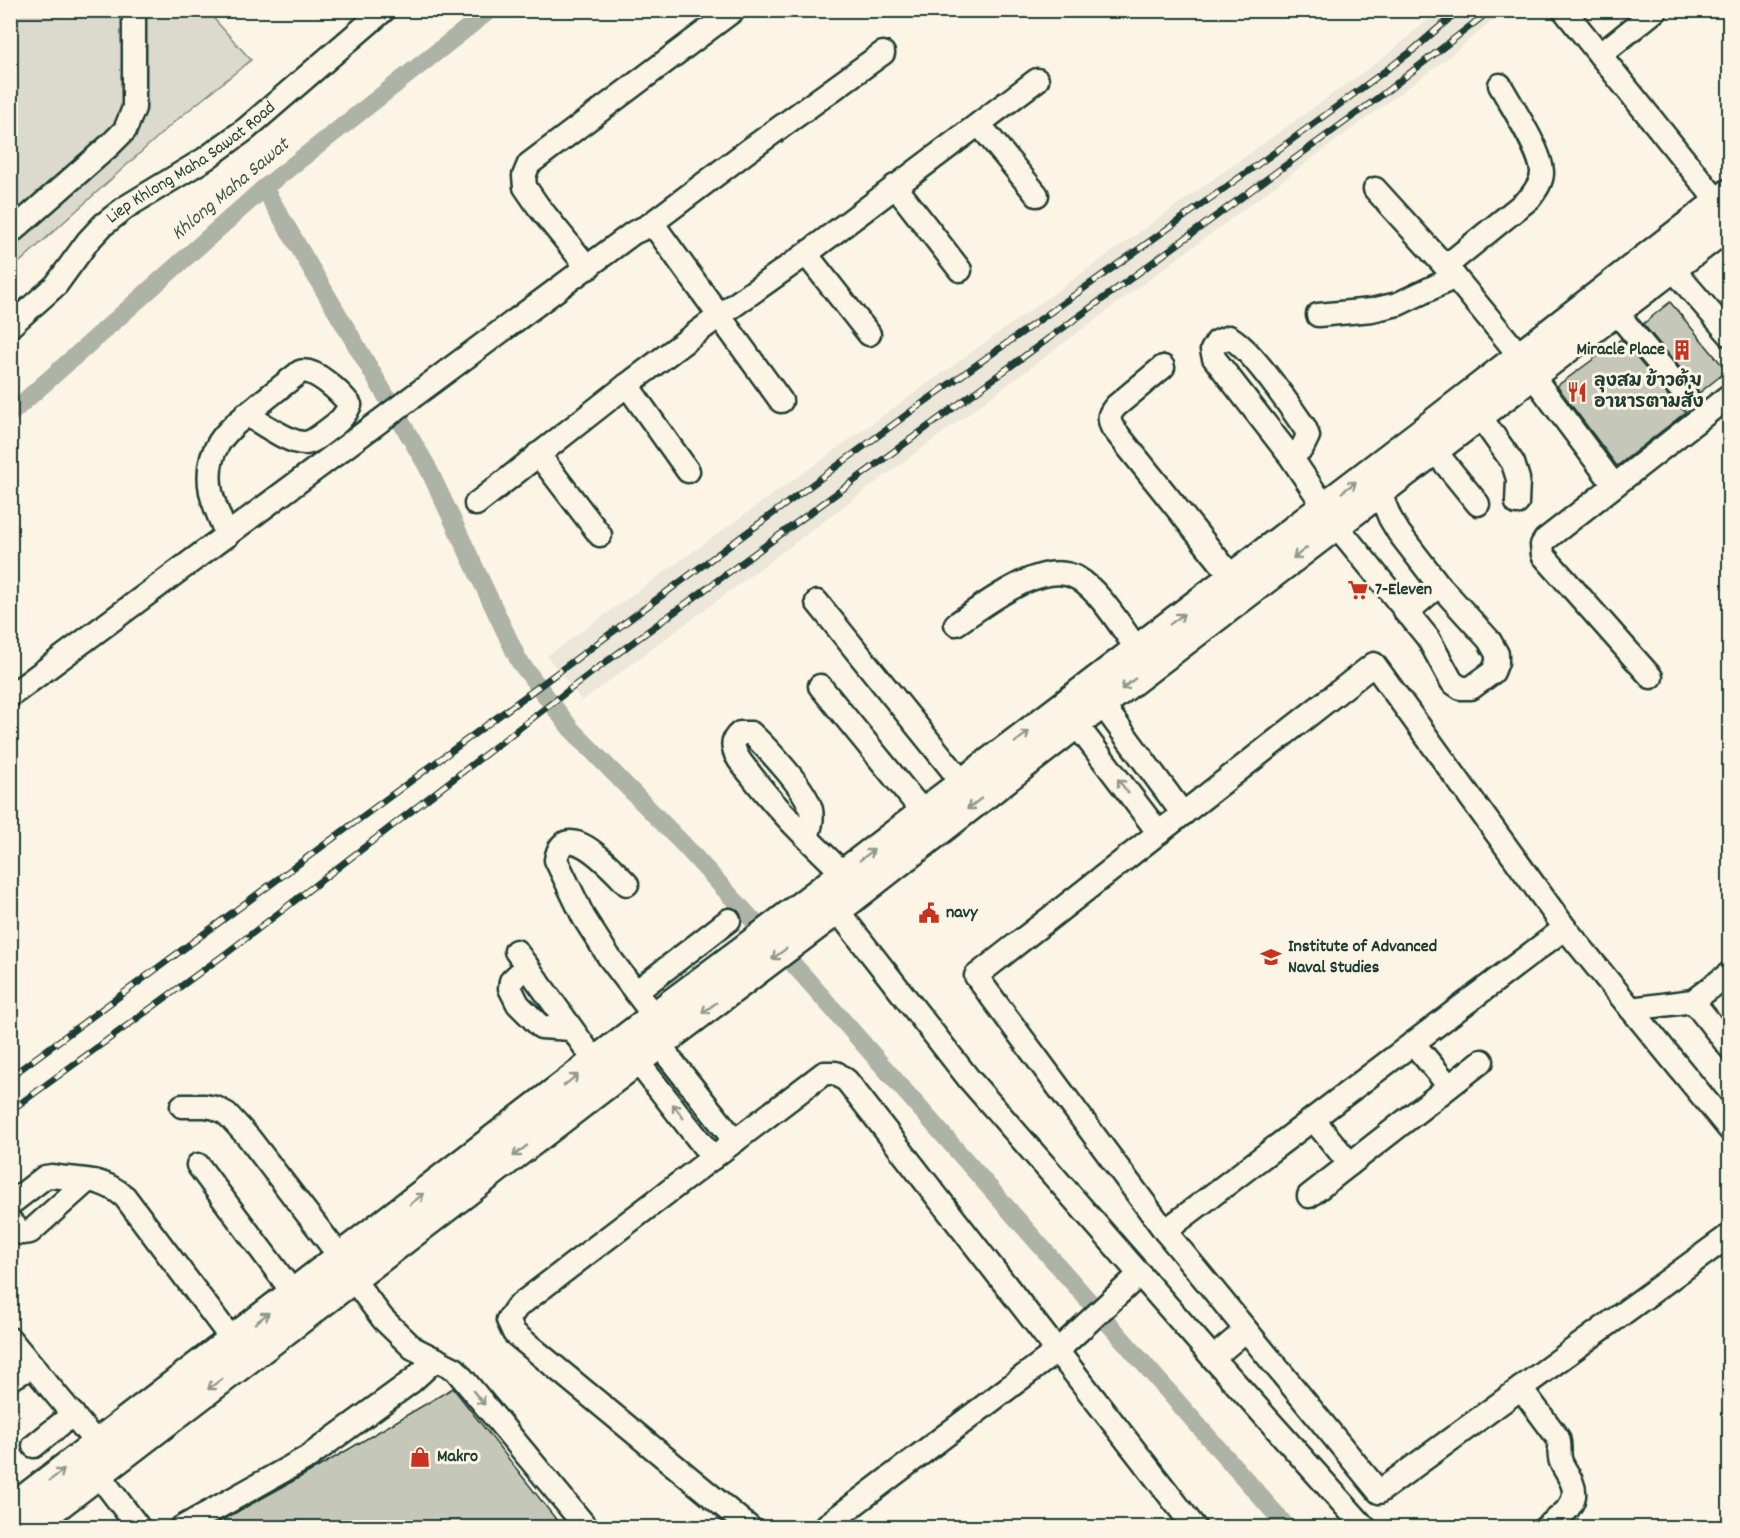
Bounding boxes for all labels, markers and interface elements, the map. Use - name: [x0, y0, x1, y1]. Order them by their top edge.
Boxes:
- street label: Liep Khlong Maha Sawat Road: [104, 97, 280, 229]
- water label: Khlong Maha Sawat: [167, 134, 295, 246]
- place label: Miracle Place: [1576, 338, 1665, 363]
- building icon: Miracle Place: [1670, 338, 1694, 362]
- place label: ลุงสม ข้าวต้ม อาหารตามสั่ง: [1594, 368, 1704, 416]
- restaurant icon: ลุงสม ข้าวต้ม อาหารตามสั่ง: [1565, 380, 1589, 404]
- one-way arrow: [1340, 481, 1356, 494]
- one-way arrow: [1292, 547, 1308, 559]
- supermarket icon: 7-Eleven: [1346, 578, 1370, 602]
- place label: 7-Eleven: [1375, 578, 1432, 603]
- one-way arrow: [1169, 612, 1185, 625]
- one-way arrow: [1121, 678, 1137, 691]
- one-way arrow: [1013, 730, 1029, 743]
- one-way arrow: [1117, 779, 1130, 795]
- one-way arrow: [966, 797, 982, 810]
- one-way arrow: [859, 849, 875, 862]
- public building icon: navy: [917, 901, 941, 925]
- place label: navy: [946, 901, 978, 926]
- place label: Institute of Advanced Naval Studies: [1288, 935, 1437, 981]
- school or university icon: Institute of Advanced Naval Studies: [1259, 945, 1283, 969]
- one-way arrow: [772, 948, 788, 961]
- one-way arrow: [701, 1001, 717, 1014]
- one-way arrow: [563, 1074, 579, 1087]
- one-way arrow: [671, 1104, 684, 1120]
- one-way arrow: [512, 1144, 528, 1157]
- one-way arrow: [408, 1193, 424, 1206]
- one-way arrow: [254, 1312, 270, 1325]
- one-way arrow: [207, 1378, 223, 1391]
- one-way arrow: [472, 1390, 486, 1405]
- shop icon: Makro: [408, 1445, 432, 1469]
- place label: Makro: [437, 1445, 478, 1470]
- one-way arrow: [49, 1469, 65, 1481]

